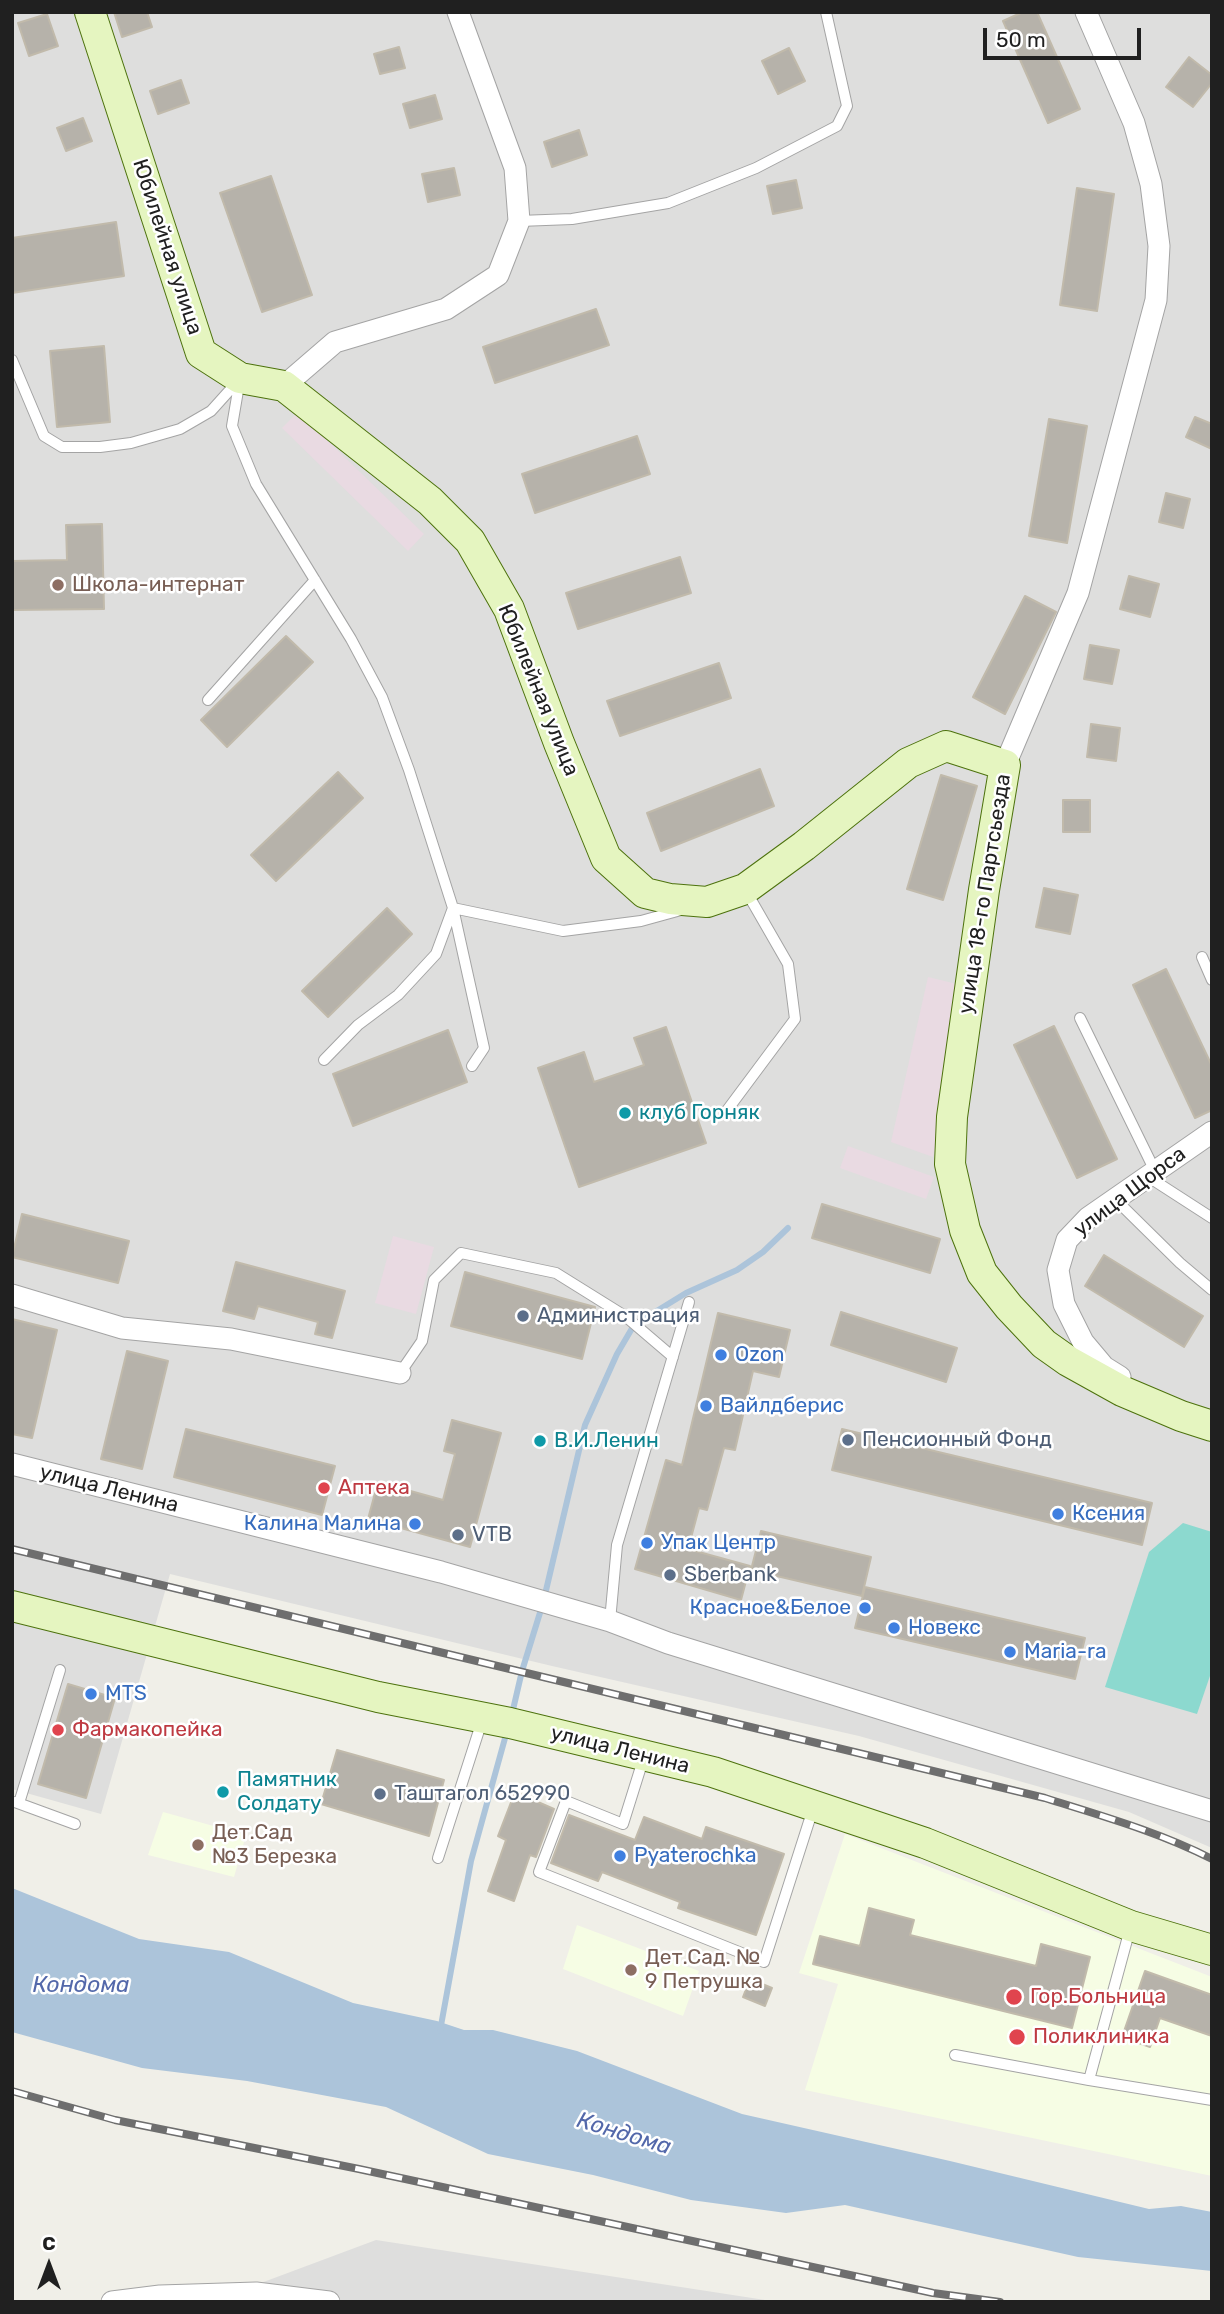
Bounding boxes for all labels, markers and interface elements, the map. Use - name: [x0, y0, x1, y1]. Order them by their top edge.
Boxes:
- scale bar: [986, 14, 1144, 58]
- text: 50 m: [996, 27, 1046, 52]
- street label: Юбилейная улица: [127, 156, 207, 338]
- place label: Школа-интернат: [72, 572, 244, 598]
- marker: Школа-интернат: [50, 577, 66, 593]
- street label: Юбилейная улица: [492, 600, 584, 780]
- street label: улица 18-го Партсьезда: [954, 772, 1016, 1016]
- place label: клуб Горняк: [639, 1100, 760, 1126]
- marker: клуб Горняк: [617, 1105, 633, 1121]
- street label: улица Щорса: [1069, 1142, 1191, 1242]
- place label: Администрация: [537, 1303, 700, 1329]
- marker: Администрация: [515, 1308, 531, 1324]
- place label: Ozon: [735, 1342, 785, 1368]
- marker: Ozon: [713, 1347, 729, 1363]
- place label: Вайлдберис: [720, 1393, 844, 1419]
- marker: Вайлдберис: [698, 1398, 714, 1414]
- place label: Пенсионный Фонд: [862, 1427, 1052, 1453]
- place label: В.И.Ленин: [554, 1428, 659, 1454]
- marker: Пенсионный Фонд: [840, 1432, 856, 1448]
- marker: В.И.Ленин: [532, 1433, 548, 1449]
- street label: улица Ленина: [37, 1460, 181, 1518]
- place label: Аптека: [338, 1475, 410, 1501]
- marker: Аптека: [316, 1480, 332, 1496]
- place label: Ксения: [1072, 1501, 1145, 1527]
- marker: Ксения: [1050, 1506, 1066, 1522]
- place label: Калина Малина: [244, 1511, 401, 1537]
- marker: Калина Малина: [407, 1516, 423, 1532]
- place label: VTB: [472, 1522, 512, 1548]
- marker: VTB: [450, 1527, 466, 1543]
- place label: Упак Центр: [661, 1530, 776, 1556]
- marker: Упак Центр: [639, 1535, 655, 1551]
- place label: Sberbank: [684, 1562, 777, 1588]
- marker: Sberbank: [662, 1567, 678, 1583]
- place label: Красное&Белое: [690, 1595, 851, 1621]
- marker: Красное&Белое: [857, 1600, 873, 1616]
- place label: Новекс: [908, 1615, 981, 1641]
- marker: Новекс: [886, 1620, 902, 1636]
- place label: Maria-ra: [1024, 1639, 1106, 1665]
- marker: Maria-ra: [1002, 1644, 1018, 1660]
- place label: MTS: [105, 1681, 147, 1707]
- marker: MTS: [83, 1686, 99, 1702]
- place label: Фармакопейка: [72, 1717, 223, 1743]
- street label: улица Ленина: [548, 1721, 692, 1779]
- marker: Фармакопейка: [50, 1722, 66, 1738]
- place label: Памятник Солдату: [237, 1767, 337, 1817]
- place label: Таштагол 652990: [394, 1781, 570, 1807]
- marker: Памятник Солдату: [215, 1784, 231, 1800]
- marker: Таштагол 652990: [372, 1786, 388, 1802]
- place label: Дет.Сад №3 Березка: [212, 1820, 337, 1870]
- marker: Дет.Сад №3 Березка: [190, 1837, 206, 1853]
- place label: Pyaterochka: [634, 1843, 757, 1869]
- marker: Pyaterochka: [612, 1848, 628, 1864]
- place label: Дет.Сад. № 9 Петрушка: [645, 1945, 763, 1995]
- marker: Дет.Сад. № 9 Петрушка: [623, 1962, 639, 1978]
- water label: Кондома: [32, 1971, 130, 1999]
- place label: Гор.Больница: [1030, 1984, 1166, 2010]
- marker: Гор.Больница: [1004, 1987, 1024, 2007]
- place label: Поликлиника: [1033, 2024, 1169, 2050]
- marker: Поликлиника: [1007, 2027, 1027, 2047]
- water label: Кондома: [574, 2107, 674, 2161]
- north arrow: [14, 2230, 84, 2300]
- text: С: [42, 2232, 56, 2255]

